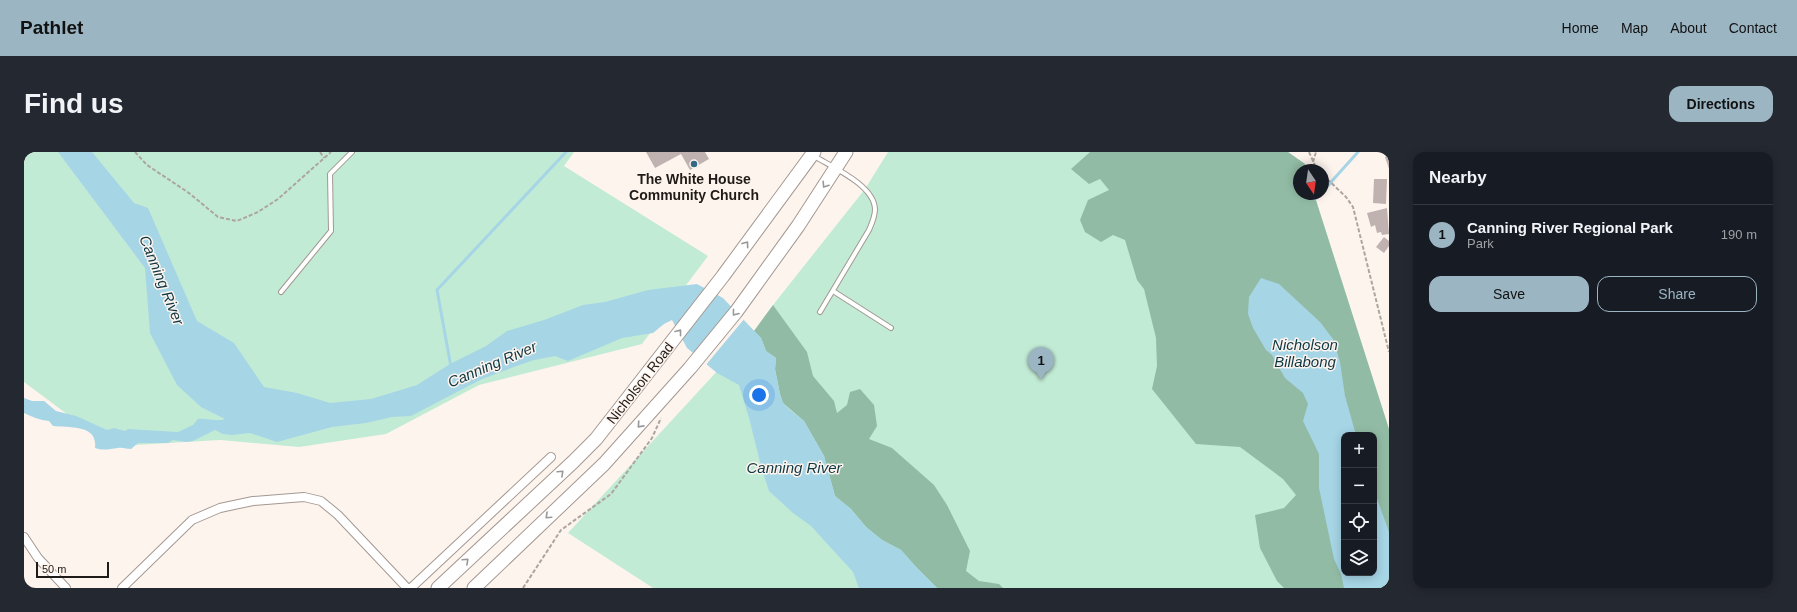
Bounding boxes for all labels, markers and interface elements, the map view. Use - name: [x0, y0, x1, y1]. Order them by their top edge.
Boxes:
- text: Pathlet: [20, 17, 83, 38]
- text: Home: [1562, 20, 1599, 36]
- text: Map: [1621, 20, 1648, 36]
- text: About: [1670, 20, 1707, 36]
- text: Contact: [1729, 20, 1777, 36]
- button: Directions: [1669, 86, 1773, 122]
- text: Find us: [24, 88, 124, 119]
- marker: The White House Community Church: [689, 159, 699, 169]
- north arrow: [1293, 164, 1329, 200]
- text: Nearby: [1429, 168, 1487, 187]
- place label: The White House Community Church: [629, 171, 759, 203]
- one-way arrow: [822, 181, 830, 188]
- text: Canning River Regional Park: [1467, 219, 1673, 236]
- text: 1: [1438, 227, 1446, 242]
- text: 190 m: [1721, 227, 1757, 242]
- water label: Canning River: [136, 233, 188, 328]
- text: Park: [1467, 236, 1494, 251]
- one-way arrow: [741, 242, 748, 249]
- button: Save: [1429, 276, 1589, 312]
- button: Share: [1597, 276, 1757, 312]
- one-way arrow: [732, 309, 739, 316]
- one-way arrow: [675, 330, 682, 337]
- water label: Nicholson Billabong: [1272, 336, 1338, 370]
- water label: Canning River: [445, 337, 540, 390]
- street label: Nicholson Road: [603, 339, 677, 427]
- pin: 1: [1028, 347, 1054, 380]
- your location: [749, 385, 769, 405]
- one-way arrow: [638, 420, 645, 427]
- map controls: [1341, 432, 1377, 576]
- button: +: [1341, 432, 1377, 468]
- water label: Canning River: [746, 459, 843, 476]
- button: −: [1341, 468, 1377, 504]
- one-way arrow: [557, 471, 564, 478]
- button: locate: [1341, 504, 1377, 540]
- one-way arrow: [545, 512, 553, 519]
- button: layers: [1341, 540, 1377, 576]
- one-way arrow: [461, 559, 469, 566]
- scale bar: [36, 560, 109, 579]
- text: 50 m: [42, 563, 66, 575]

